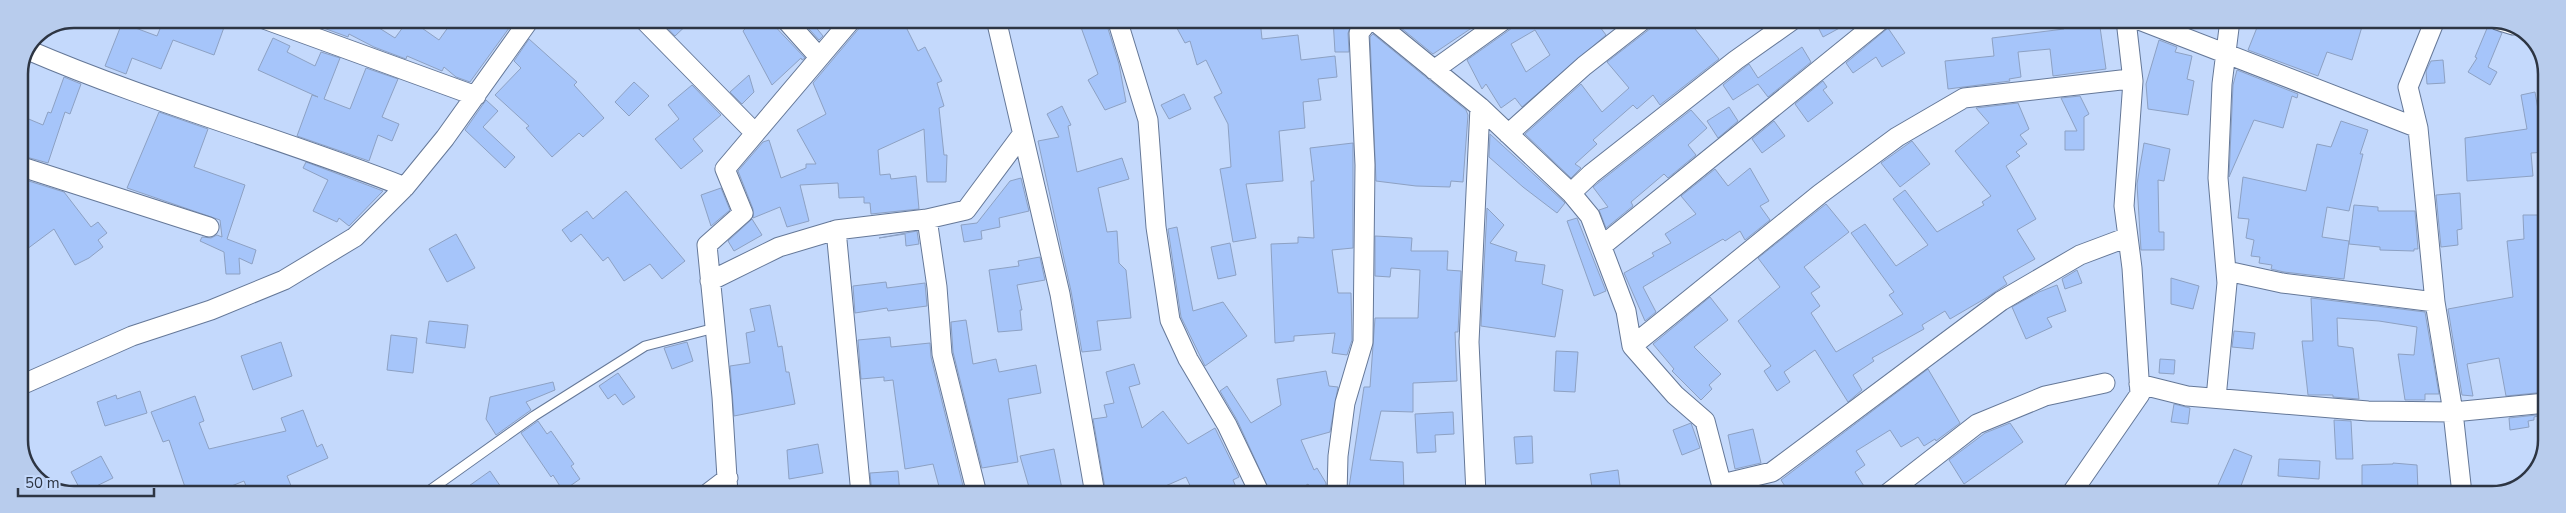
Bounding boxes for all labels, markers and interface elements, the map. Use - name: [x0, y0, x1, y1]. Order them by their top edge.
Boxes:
- scale bar: [18, 466, 154, 498]
- text: 50 m: [25, 473, 60, 493]

